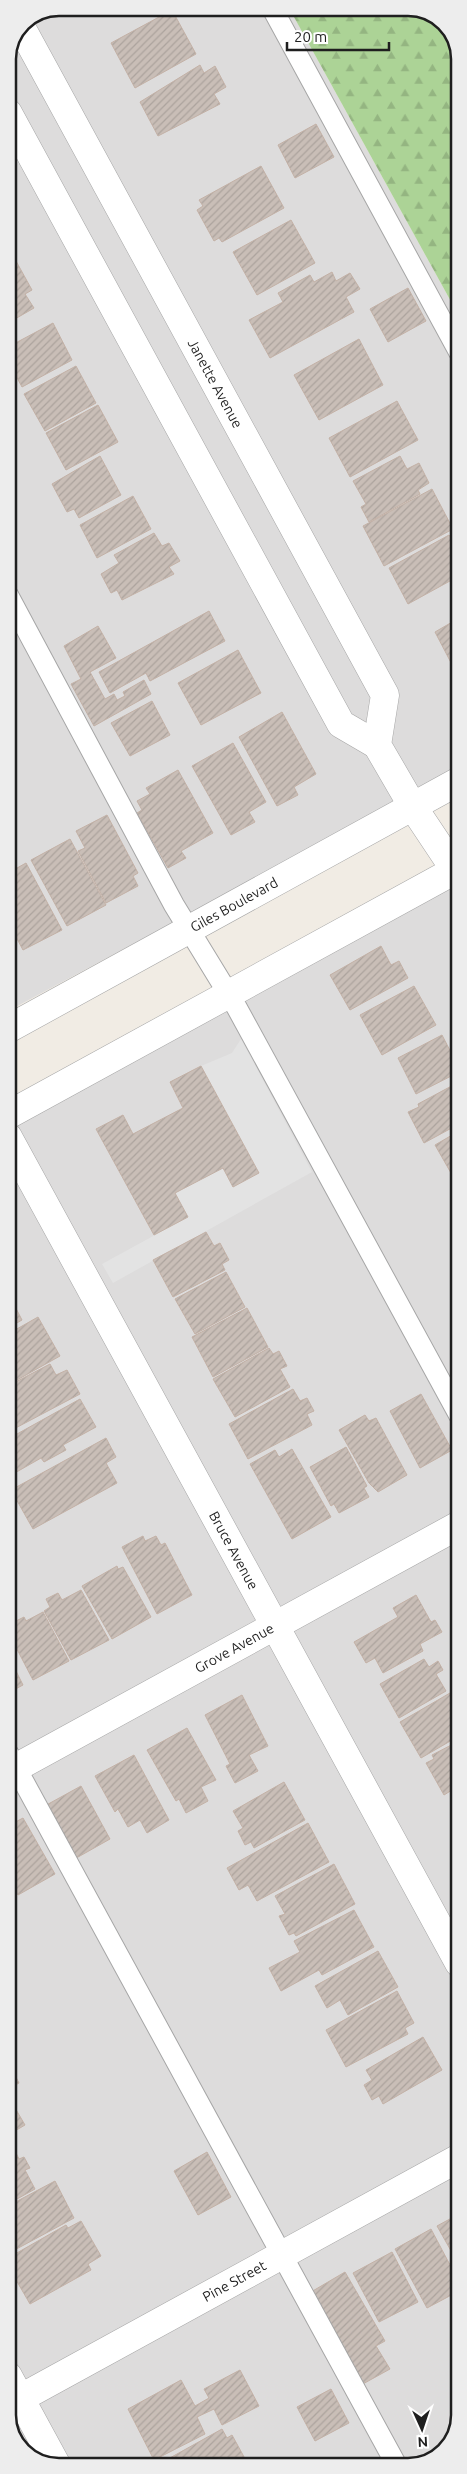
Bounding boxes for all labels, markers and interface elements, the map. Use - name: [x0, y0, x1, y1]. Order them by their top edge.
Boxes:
- scale bar: [287, 20, 390, 52]
- text: 20 m: [294, 28, 327, 45]
- street label: Janette Avenue: [185, 336, 246, 431]
- street label: Giles Boulevard: [188, 874, 281, 935]
- street label: Bruce Avenue: [206, 1508, 262, 1592]
- street label: Grove Avenue: [192, 1620, 277, 1676]
- street label: Pine Street: [200, 2257, 269, 2305]
- north arrow: [397, 2404, 447, 2454]
- text: N: [417, 2434, 428, 2450]

